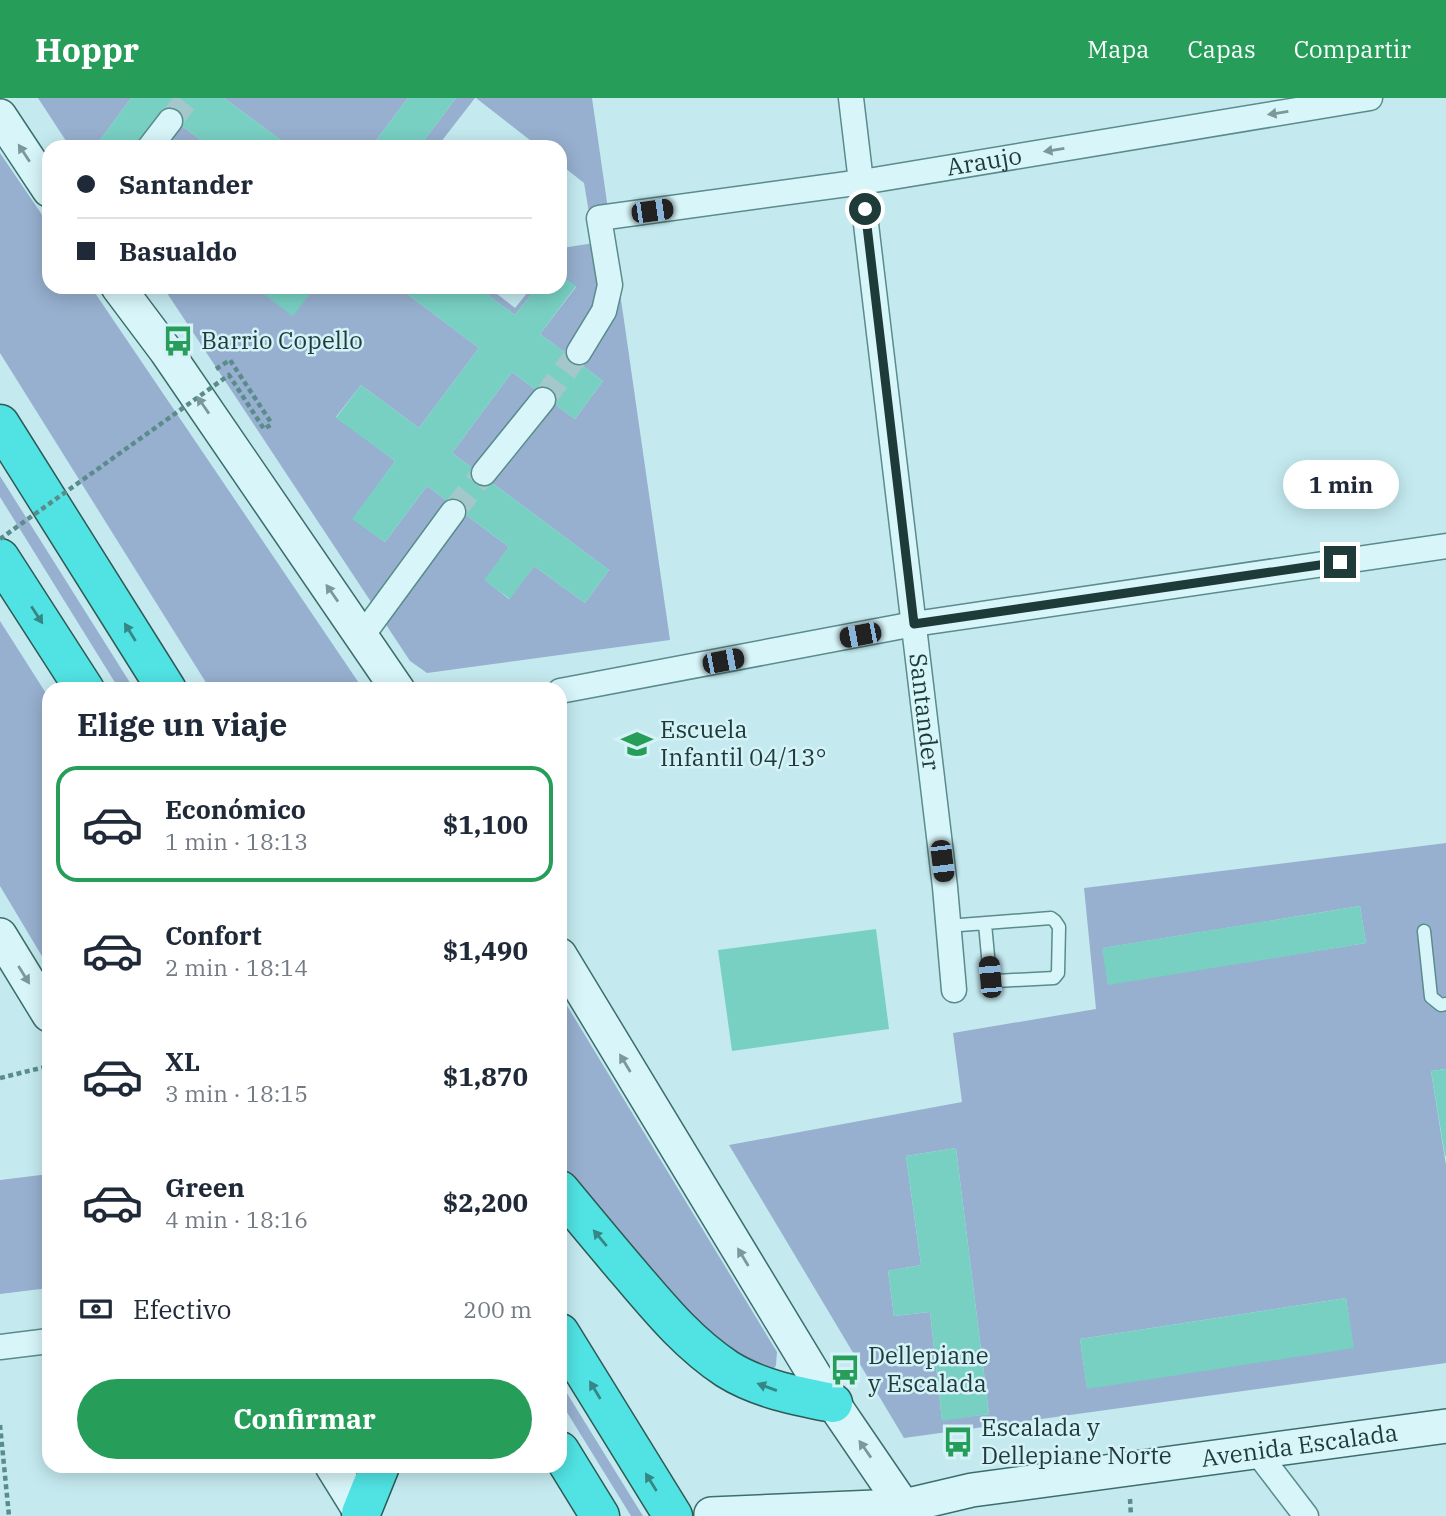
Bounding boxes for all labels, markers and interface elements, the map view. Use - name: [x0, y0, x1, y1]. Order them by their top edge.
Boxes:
- text: Hoppr: [35, 28, 139, 71]
- text: Mapa: [1087, 33, 1149, 65]
- text: Capas: [1187, 33, 1256, 65]
- text: Compartir: [1294, 33, 1411, 65]
- one-way arrow: [1267, 108, 1289, 119]
- street label: Araujo: [944, 139, 1024, 183]
- one-way arrow: [18, 143, 31, 163]
- one-way arrow: [1043, 145, 1065, 156]
- text: Santander: [119, 167, 253, 201]
- route start: [849, 193, 881, 225]
- car: [630, 198, 675, 224]
- text: Basualdo: [119, 234, 237, 268]
- bus stop icon: Barrio Copello: [161, 324, 195, 358]
- place label: Barrio Copello: [201, 324, 363, 356]
- one-way arrow: [196, 396, 210, 414]
- callout: 1 min: [1282, 461, 1398, 510]
- text: 1 min: [1309, 469, 1373, 499]
- route end: [1324, 546, 1356, 578]
- one-way arrow: [326, 583, 339, 602]
- one-way arrow: [31, 606, 44, 625]
- car: [838, 621, 883, 649]
- one-way arrow: [124, 622, 137, 641]
- car: [701, 647, 746, 675]
- street label: Santander: [902, 651, 948, 772]
- text: Elige un viaje: [77, 703, 287, 745]
- place label: Escuela Infantil 04/13°: [660, 713, 827, 773]
- school or university icon: Escuela Infantil 04/13°: [620, 727, 654, 761]
- text: Económico: [165, 792, 306, 826]
- icon: car: [81, 793, 144, 856]
- text: $1,100: [443, 807, 528, 841]
- text: 1 min · 18:13: [165, 826, 308, 856]
- car: [930, 839, 955, 883]
- text: Confort: [165, 918, 262, 952]
- icon: car: [81, 919, 144, 982]
- text: $1,490: [443, 933, 528, 967]
- text: 2 min · 18:14: [165, 952, 308, 982]
- car: [978, 955, 1003, 999]
- one-way arrow: [18, 966, 31, 985]
- text: XL: [165, 1044, 200, 1078]
- icon: car: [81, 1045, 144, 1108]
- one-way arrow: [619, 1053, 631, 1072]
- text: $1,870: [443, 1059, 528, 1093]
- text: 3 min · 18:15: [165, 1078, 308, 1108]
- text: Green: [165, 1170, 245, 1204]
- icon: car: [81, 1171, 144, 1234]
- text: $2,200: [443, 1185, 528, 1219]
- text: 4 min · 18:16: [165, 1204, 308, 1234]
- one-way arrow: [593, 1229, 608, 1246]
- one-way arrow: [737, 1248, 750, 1267]
- icon: cash: [77, 1290, 115, 1328]
- text: Efectivo: [133, 1292, 231, 1326]
- text: 200 m: [463, 1294, 532, 1324]
- place label: Dellepiane y Escalada: [868, 1339, 989, 1399]
- bus stop icon: Dellepiane y Escalada: [828, 1353, 862, 1387]
- button: Confirmar: [77, 1379, 532, 1459]
- one-way arrow: [589, 1381, 601, 1400]
- one-way arrow: [757, 1381, 778, 1392]
- place label: Escalada y Dellepiane Norte: [981, 1411, 1172, 1471]
- street label: Avenida Escalada: [1199, 1416, 1400, 1474]
- bus stop icon: Escalada y Dellepiane Norte: [941, 1425, 975, 1459]
- one-way arrow: [858, 1440, 872, 1458]
- one-way arrow: [645, 1472, 658, 1491]

